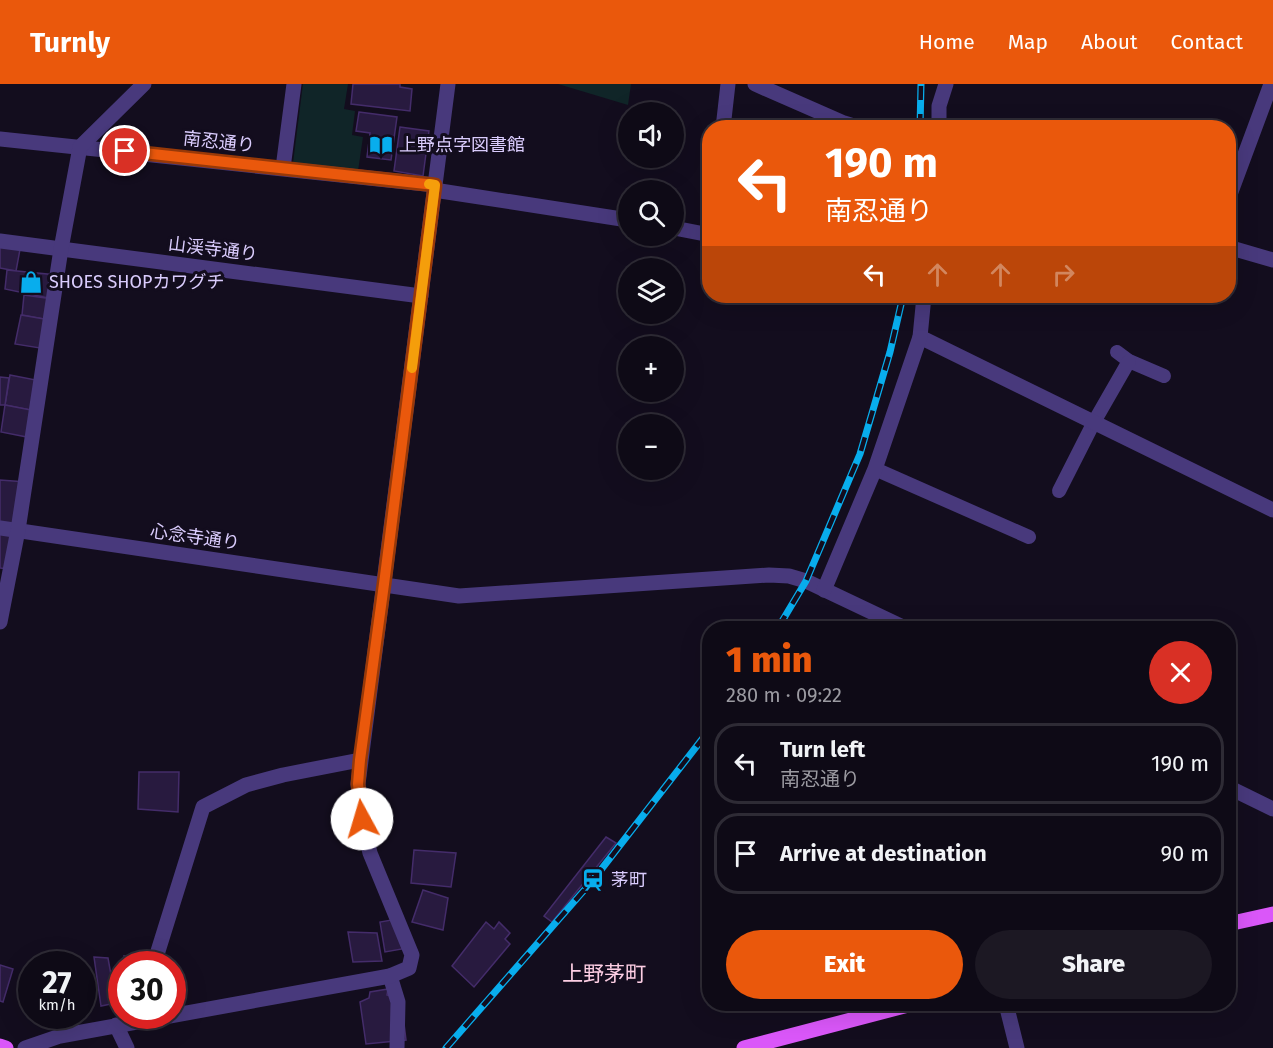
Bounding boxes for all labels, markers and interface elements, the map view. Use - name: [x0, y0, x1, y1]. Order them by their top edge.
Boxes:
- text: Turnly: [30, 26, 110, 59]
- text: Home: [919, 29, 975, 55]
- text: Map: [1008, 29, 1048, 55]
- text: About: [1081, 29, 1138, 55]
- text: Contact: [1171, 29, 1243, 55]
- map controls: [618, 102, 684, 480]
- button: sound: [618, 102, 684, 168]
- pin: [99, 125, 150, 176]
- street label: 南忍通り: [182, 127, 256, 157]
- library icon: 上野点字図書館: [368, 132, 394, 158]
- icon: arrive: [108, 134, 141, 167]
- place label: 上野点字図書館: [399, 134, 525, 156]
- text: 190 m: [825, 138, 938, 188]
- icon: left: [726, 144, 804, 222]
- button: search: [618, 180, 684, 246]
- text: 南忍通り: [825, 195, 933, 227]
- street label: 山渓寺通り: [167, 233, 259, 265]
- button: layers: [618, 258, 684, 324]
- icon: left: [858, 258, 891, 291]
- icon: ahead: [921, 258, 954, 291]
- icon: ahead: [984, 258, 1017, 291]
- icon: right: [1047, 258, 1080, 291]
- shop icon: SHOES SHOPカワグチ: [18, 269, 44, 295]
- place label: SHOES SHOPカワグチ: [49, 271, 225, 293]
- button: +: [618, 336, 684, 402]
- button: −: [618, 414, 684, 480]
- street label: 心念寺通り: [149, 520, 241, 554]
- text: 1 min: [726, 638, 812, 682]
- button: close: [1149, 641, 1212, 704]
- text: 280 m · 09:22: [726, 683, 842, 707]
- text: Turn left: [780, 736, 865, 763]
- icon: left: [729, 747, 762, 780]
- text: 190 m: [1151, 750, 1209, 777]
- text: 南忍通り: [780, 767, 860, 791]
- position arrow: [330, 787, 394, 851]
- icon: arrive: [729, 837, 762, 870]
- text: Arrive at destination: [780, 840, 987, 867]
- text: 90 m: [1160, 840, 1209, 867]
- station icon: 茅町: [580, 867, 606, 893]
- place label: 茅町: [611, 869, 647, 891]
- button: Exit: [726, 930, 963, 999]
- button: Share: [975, 930, 1212, 999]
- speed limit sign: 30: [108, 951, 186, 1029]
- district label: 上野茅町: [562, 961, 646, 987]
- text: 27: [42, 965, 72, 1001]
- text: km/h: [38, 996, 76, 1014]

